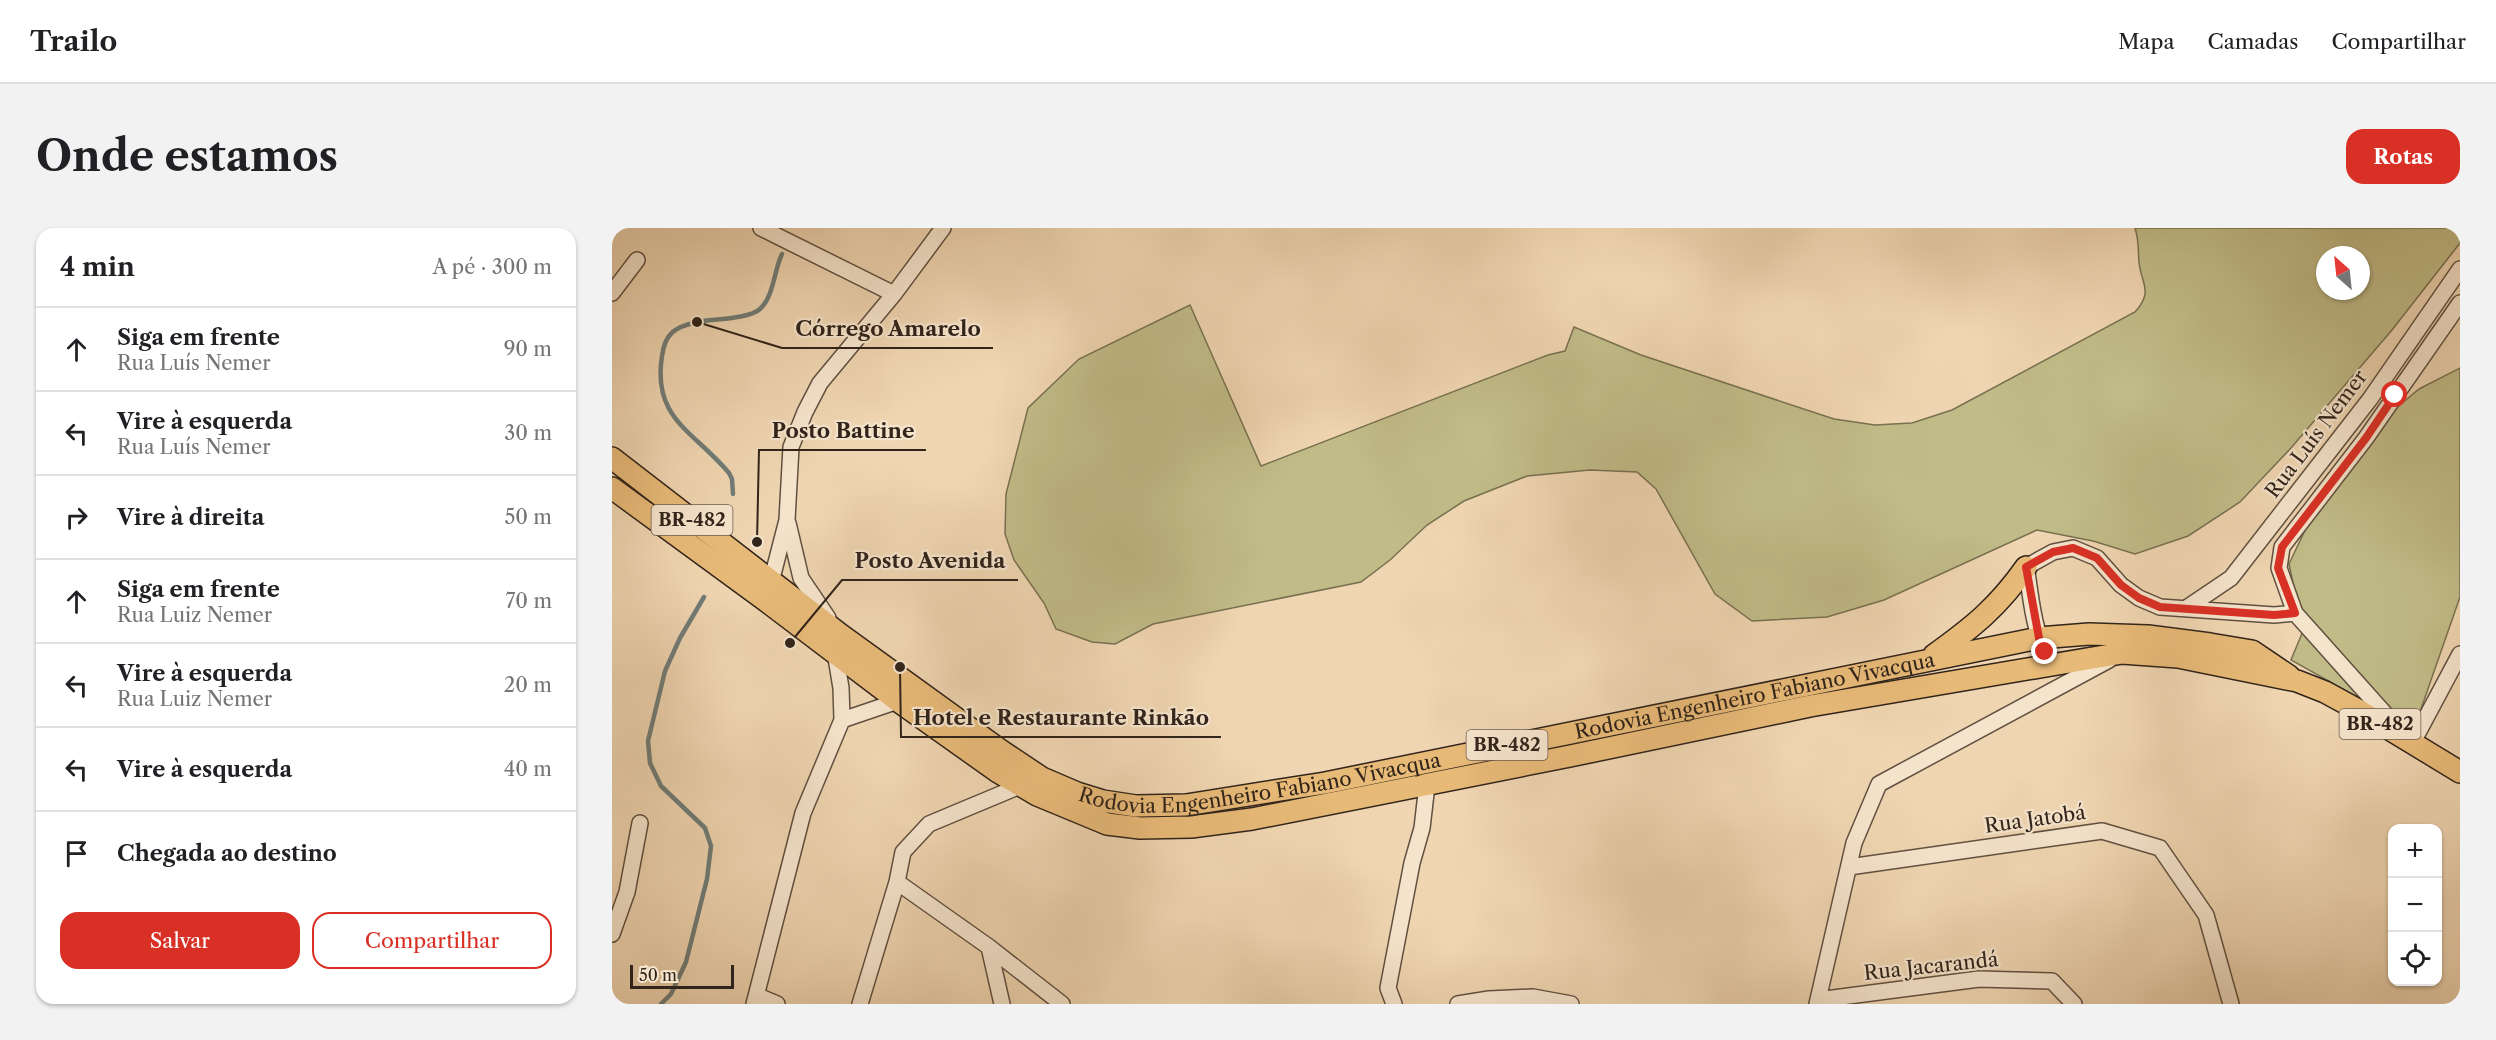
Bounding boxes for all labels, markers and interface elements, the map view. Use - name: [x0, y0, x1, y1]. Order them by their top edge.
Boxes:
- text: Trailo: [30, 24, 117, 58]
- text: Mapa: [2118, 29, 2174, 54]
- text: Camadas: [2207, 29, 2298, 54]
- text: Compartilhar: [2331, 29, 2466, 54]
- button: Rotas: [2346, 129, 2460, 184]
- text: Onde estamos: [36, 130, 338, 182]
- north arrow: [2316, 246, 2370, 300]
- text: 4 min: [60, 251, 135, 283]
- text: A pé · 300 m: [432, 255, 552, 279]
- callout: Córrego Amarelo: [782, 309, 993, 348]
- text: Córrego Amarelo: [795, 316, 981, 341]
- text: Siga em frente: [117, 324, 280, 351]
- icon: ahead: [60, 333, 93, 366]
- text: 90 m: [504, 337, 552, 361]
- text: Rua Luís Nemer: [117, 351, 271, 375]
- street label: Rua Luís Nemer: [2260, 365, 2372, 503]
- route start: [2381, 381, 2407, 407]
- text: Vire à esquerda: [117, 408, 292, 435]
- callout: Posto Battine: [759, 411, 926, 450]
- icon: left: [60, 417, 93, 450]
- text: Posto Battine: [771, 418, 915, 443]
- text: 30 m: [504, 421, 552, 445]
- text: Rua Luís Nemer: [117, 435, 271, 459]
- icon: right: [60, 501, 93, 534]
- text: Vire à direita: [117, 504, 264, 531]
- text: 50 m: [505, 505, 552, 529]
- road number: BR-482: [652, 505, 733, 535]
- callout: Posto Avenida: [842, 541, 1018, 580]
- text: Posto Avenida: [855, 548, 1006, 573]
- text: Siga em frente: [117, 576, 280, 603]
- icon: ahead: [60, 585, 93, 618]
- text: 70 m: [506, 589, 552, 613]
- text: Rua Luiz Nemer: [117, 603, 272, 627]
- route end: [2031, 638, 2057, 664]
- street label: Rodovia Engenheiro Fabiano Vivacqua: [1573, 647, 1937, 744]
- text: Vire à esquerda: [117, 660, 292, 687]
- icon: left: [60, 669, 93, 702]
- text: 20 m: [504, 673, 552, 697]
- text: Rua Luiz Nemer: [117, 687, 272, 711]
- callout: Hotel e Restaurante Rinkão: [901, 698, 1221, 737]
- text: Hotel e Restaurante Rinkão: [913, 705, 1209, 730]
- road number: BR-482: [2340, 709, 2420, 739]
- road number: BR-482: [1466, 730, 1548, 760]
- street label: Rodovia Engenheiro Fabiano Vivacqua: [1076, 748, 1443, 819]
- icon: left: [60, 753, 93, 786]
- text: Vire à esquerda: [117, 756, 292, 783]
- text: 40 m: [504, 757, 552, 781]
- street label: Rua Jatobá: [1983, 800, 2088, 838]
- map controls: [2388, 824, 2442, 986]
- button: +: [2388, 824, 2442, 878]
- icon: arrive: [60, 837, 93, 870]
- text: Chegada ao destino: [117, 840, 337, 867]
- button: −: [2388, 878, 2442, 932]
- button: Salvar: [60, 912, 300, 969]
- button: Compartilhar: [312, 912, 552, 969]
- button: locate: [2388, 932, 2442, 986]
- street label: Rua Jacarandá: [1863, 947, 2000, 985]
- scale bar: [630, 962, 734, 990]
- text: 50 m: [639, 965, 677, 985]

